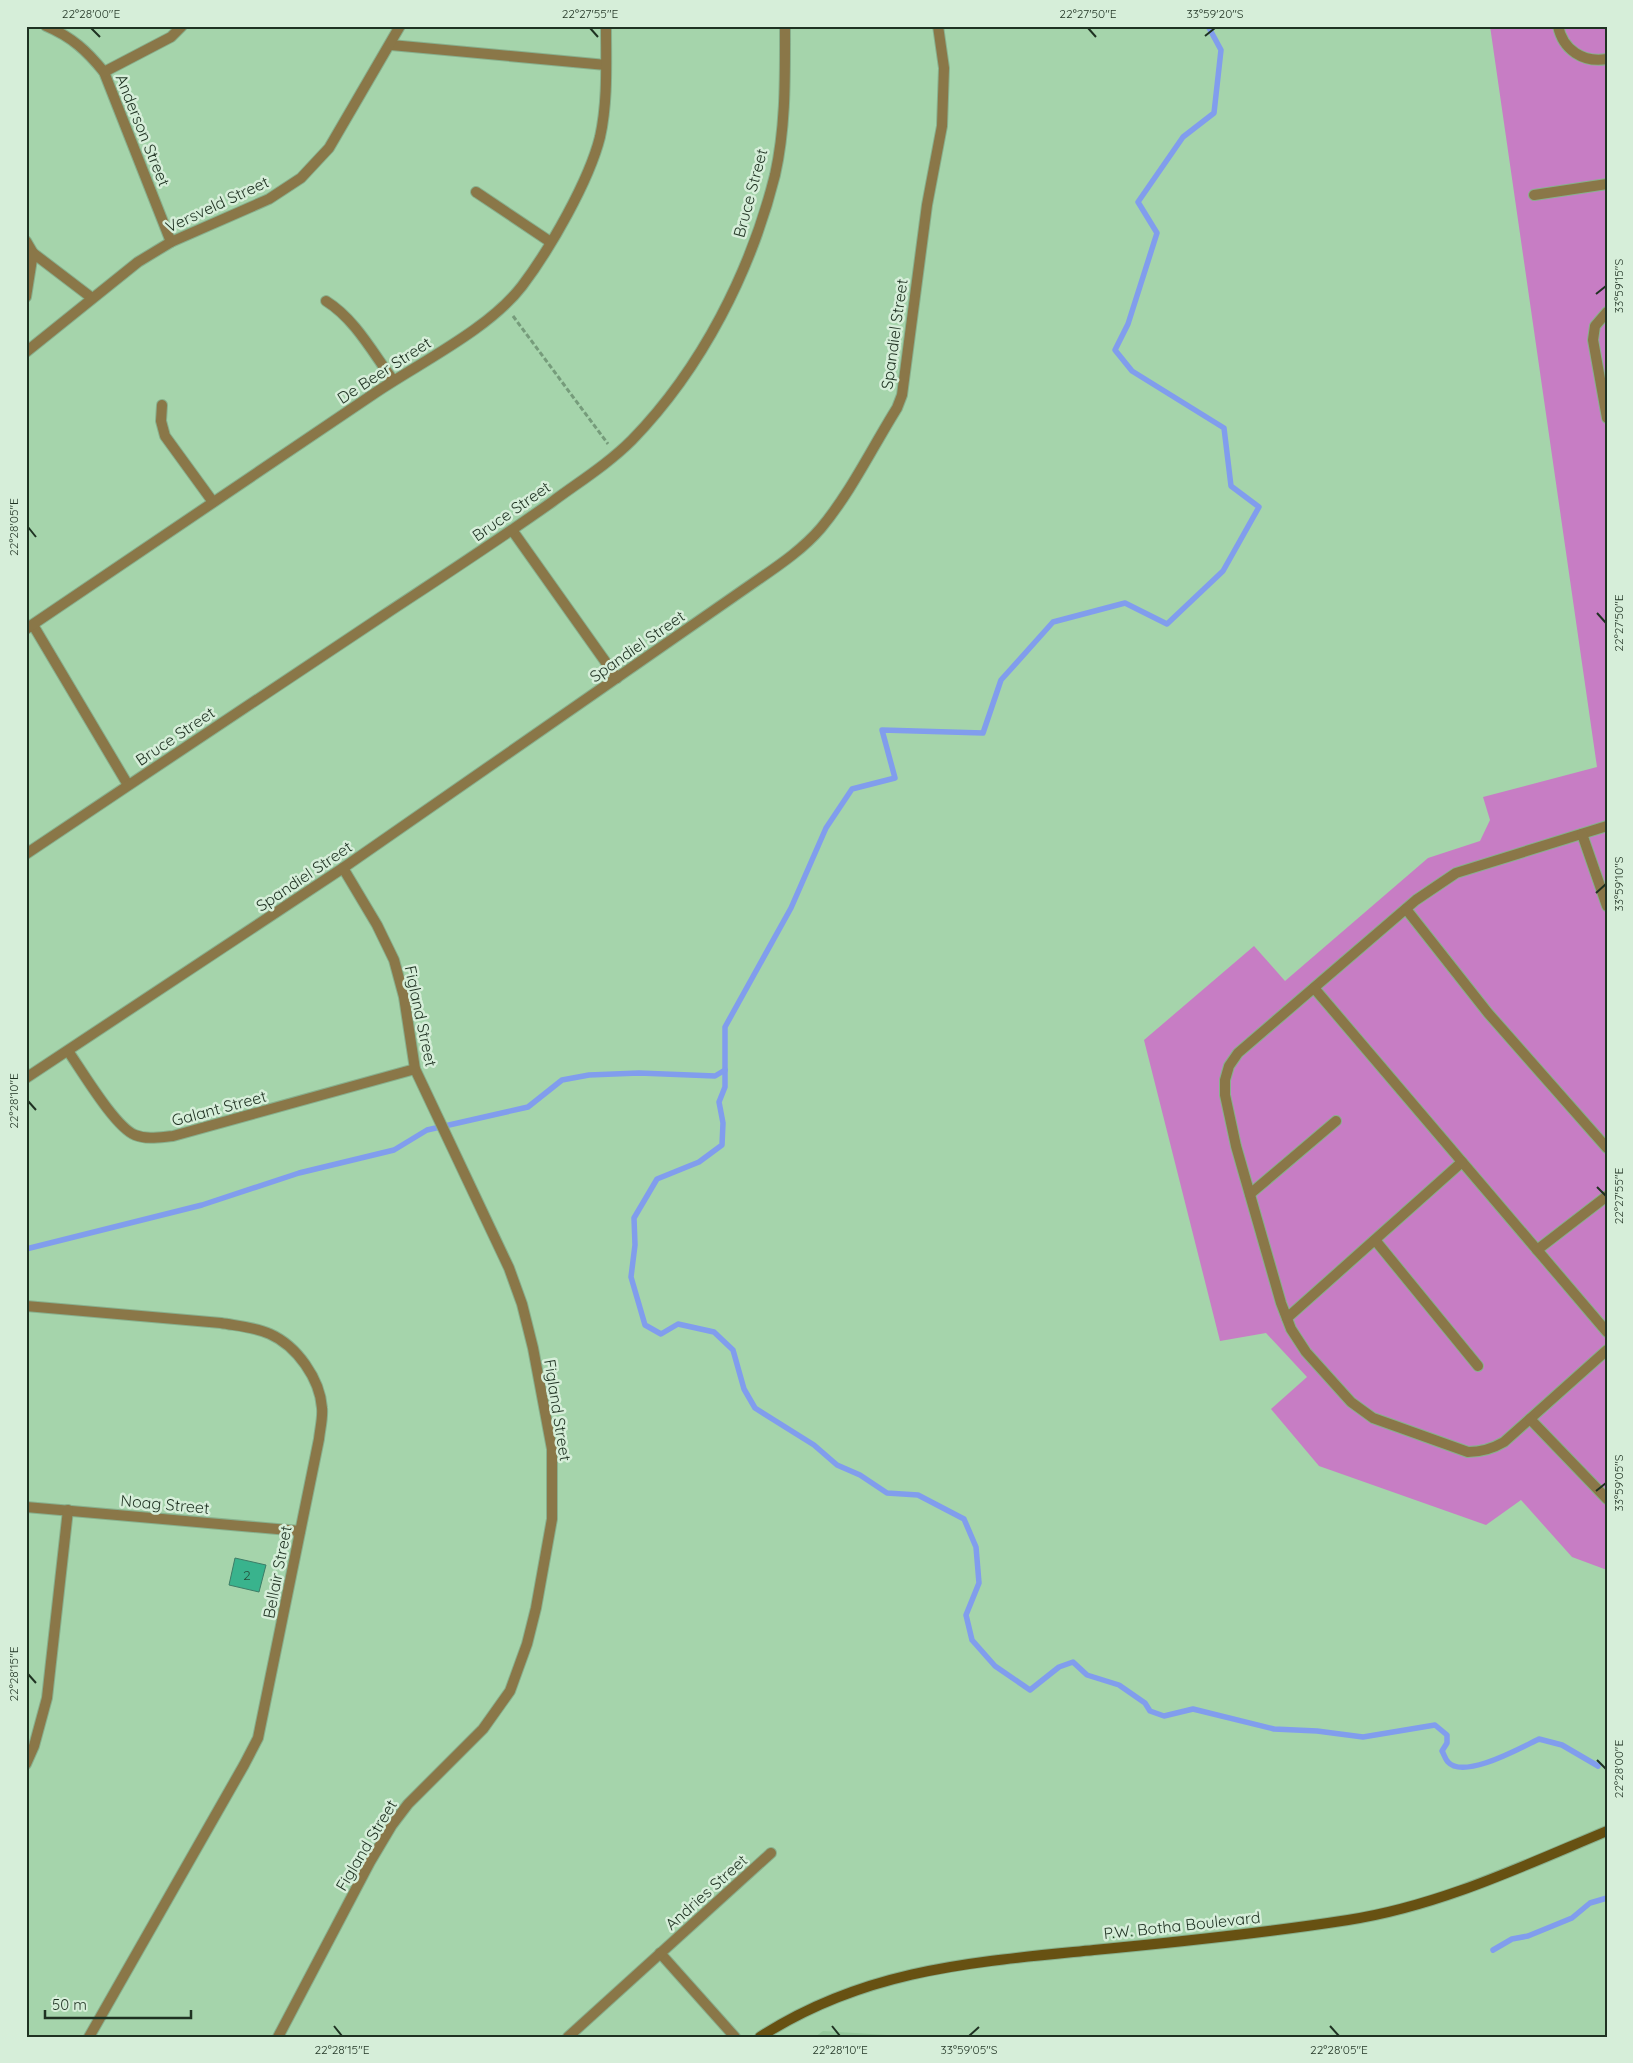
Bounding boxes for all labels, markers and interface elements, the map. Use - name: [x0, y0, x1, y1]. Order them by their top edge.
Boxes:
- text: 22°28'00"E: [62, 6, 120, 21]
- text: 22°27'55"E: [562, 6, 619, 21]
- text: 22°27'50"E: [1059, 6, 1117, 21]
- text: 33°59'20"S: [1186, 6, 1244, 21]
- street label: Anderson Street: [111, 71, 175, 189]
- street label: Bruce Street: [729, 146, 771, 240]
- street label: Versveld Street: [162, 171, 272, 237]
- text: 33°59'15"S: [1611, 259, 1626, 313]
- street label: Spandiel Street: [876, 277, 912, 391]
- street label: De Beer Street: [333, 332, 435, 408]
- street label: Bruce Street: [468, 477, 554, 545]
- text: 22°28'05"E: [6, 498, 21, 556]
- text: 22°27'50"E: [1611, 594, 1626, 652]
- street label: Spandiel Street: [586, 606, 688, 686]
- street label: Bruce Street: [132, 702, 218, 770]
- street label: Spandiel Street: [252, 837, 356, 915]
- text: 33°59'10"S: [1611, 856, 1626, 912]
- street label: Figland Street: [401, 964, 441, 1068]
- text: 22°28'10"E: [6, 1073, 21, 1129]
- street label: Galant Street: [169, 1086, 269, 1130]
- text: 22°27'55"E: [1611, 1167, 1626, 1224]
- street label: Figland Street: [540, 1358, 576, 1462]
- text: 33°59'05"S: [1611, 1454, 1626, 1512]
- street label: Noag Street: [120, 1490, 210, 1518]
- street label: Bellair Street: [258, 1524, 296, 1620]
- house number: 2: [243, 1566, 251, 1584]
- text: 22°28'15"E: [6, 1646, 21, 1702]
- text: 22°28'00"E: [1611, 1740, 1626, 1798]
- street label: Figland Street: [331, 1796, 401, 1894]
- street label: Andries Street: [661, 1850, 751, 1934]
- street label: P.W. Botha Boulevard: [1103, 1907, 1261, 1943]
- scale bar: [45, 1988, 191, 2020]
- text: 50 m: [52, 1995, 87, 2014]
- text: 22°28'15"E: [314, 2042, 370, 2057]
- text: 22°28'10"E: [812, 2042, 868, 2057]
- text: 33°59'05"S: [940, 2042, 998, 2057]
- text: 22°28'05"E: [1310, 2042, 1368, 2057]

